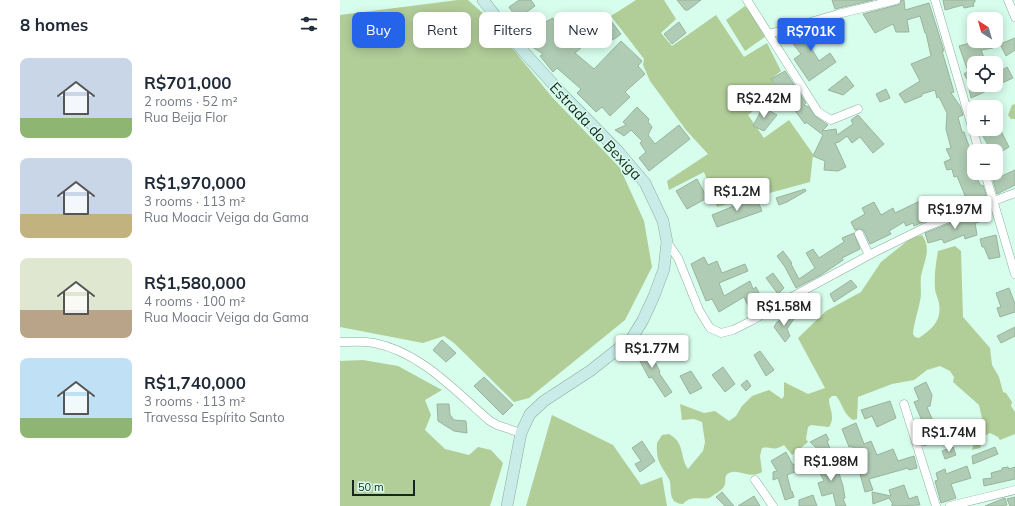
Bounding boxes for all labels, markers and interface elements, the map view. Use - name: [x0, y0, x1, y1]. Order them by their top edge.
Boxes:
- chip: Buy: [352, 12, 405, 48]
- chip: Rent: [413, 12, 471, 48]
- chip: Filters: [479, 12, 546, 48]
- chip: New: [554, 12, 612, 48]
- north arrow: [967, 12, 1003, 48]
- map controls: [967, 12, 1003, 180]
- icon: filters: [298, 13, 320, 35]
- text: 8 homes: [20, 14, 88, 35]
- pin: R$701K: [778, 18, 844, 52]
- text: R$701K: [787, 23, 835, 39]
- button: locate: [967, 56, 1003, 92]
- text: R$701,000: [144, 72, 232, 93]
- icon: home: [52, 74, 100, 122]
- street label: Estrada do Bexiga: [546, 78, 646, 184]
- pin: R$2.42M: [727, 85, 801, 119]
- text: R$2.42M: [737, 90, 791, 106]
- text: 2 rooms · 52 m²: [144, 93, 238, 109]
- button: +: [967, 100, 1003, 136]
- text: Rua Beija Flor: [144, 109, 228, 125]
- button: −: [967, 144, 1003, 180]
- text: R$1,970,000: [144, 172, 246, 193]
- icon: home: [52, 174, 100, 222]
- pin: R$1.2M: [704, 178, 770, 212]
- text: R$1.2M: [713, 183, 761, 199]
- text: 3 rooms · 113 m²: [144, 193, 245, 209]
- pin: R$1.97M: [918, 196, 992, 230]
- text: R$1.97M: [928, 201, 982, 217]
- text: Rua Moacir Veiga da Gama: [144, 209, 309, 225]
- text: R$1,580,000: [144, 272, 246, 293]
- icon: home: [52, 274, 100, 322]
- text: 4 rooms · 100 m²: [144, 293, 245, 309]
- pin: R$1.58M: [747, 293, 821, 327]
- text: R$1.58M: [757, 298, 811, 314]
- text: Rua Moacir Veiga da Gama: [144, 309, 309, 325]
- pin: R$1.77M: [615, 335, 689, 369]
- text: R$1.77M: [625, 340, 679, 356]
- text: R$1,740,000: [144, 372, 246, 393]
- icon: home: [52, 374, 100, 422]
- text: 3 rooms · 113 m²: [144, 393, 245, 409]
- text: Travessa Espírito Santo: [144, 409, 285, 425]
- pin: R$1.74M: [912, 419, 986, 453]
- text: R$1.74M: [922, 424, 976, 440]
- pin: R$1.98M: [794, 448, 868, 482]
- text: R$1.98M: [804, 453, 858, 469]
- scale bar: [352, 478, 415, 497]
- text: 50 m: [358, 480, 384, 494]

